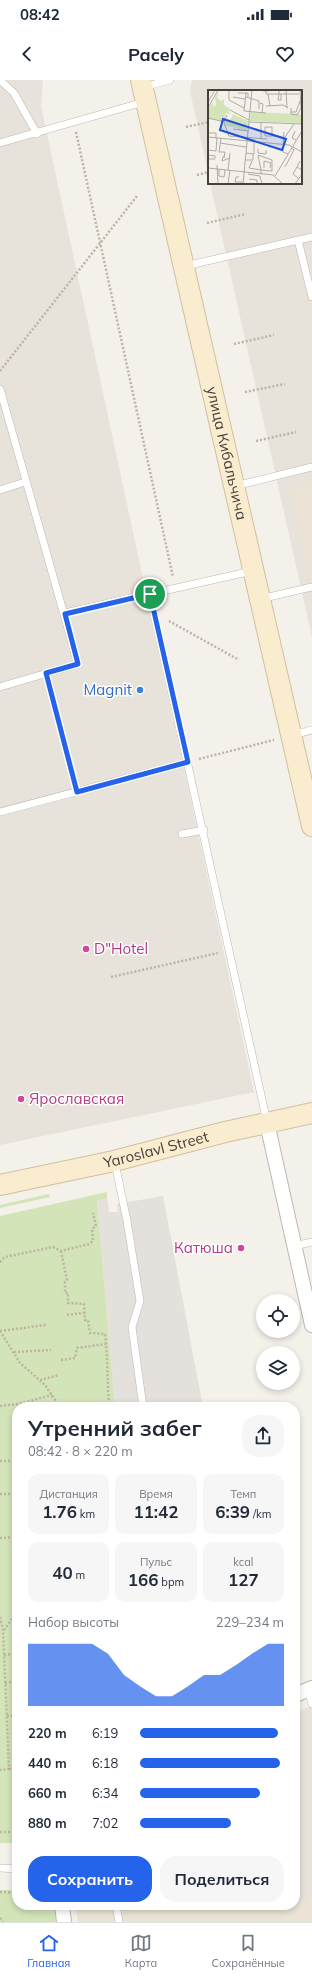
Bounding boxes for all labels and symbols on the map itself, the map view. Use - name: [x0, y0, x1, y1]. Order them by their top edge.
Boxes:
- inset map: [208, 90, 302, 184]
- street label: улица Кибальчича: [203, 385, 252, 522]
- pin: [133, 577, 167, 611]
- place label: Magnit: [83, 680, 132, 699]
- marker: Magnit: [135, 685, 145, 695]
- place label: D"Hotel: [94, 939, 148, 958]
- marker: D"Hotel: [81, 944, 91, 954]
- place label: Ярославская: [29, 1089, 124, 1108]
- marker: Ярославская: [16, 1094, 26, 1104]
- street label: Yaroslavl Street: [101, 1127, 211, 1172]
- place label: Катюша: [174, 1238, 233, 1257]
- marker: Катюша: [236, 1243, 246, 1253]

